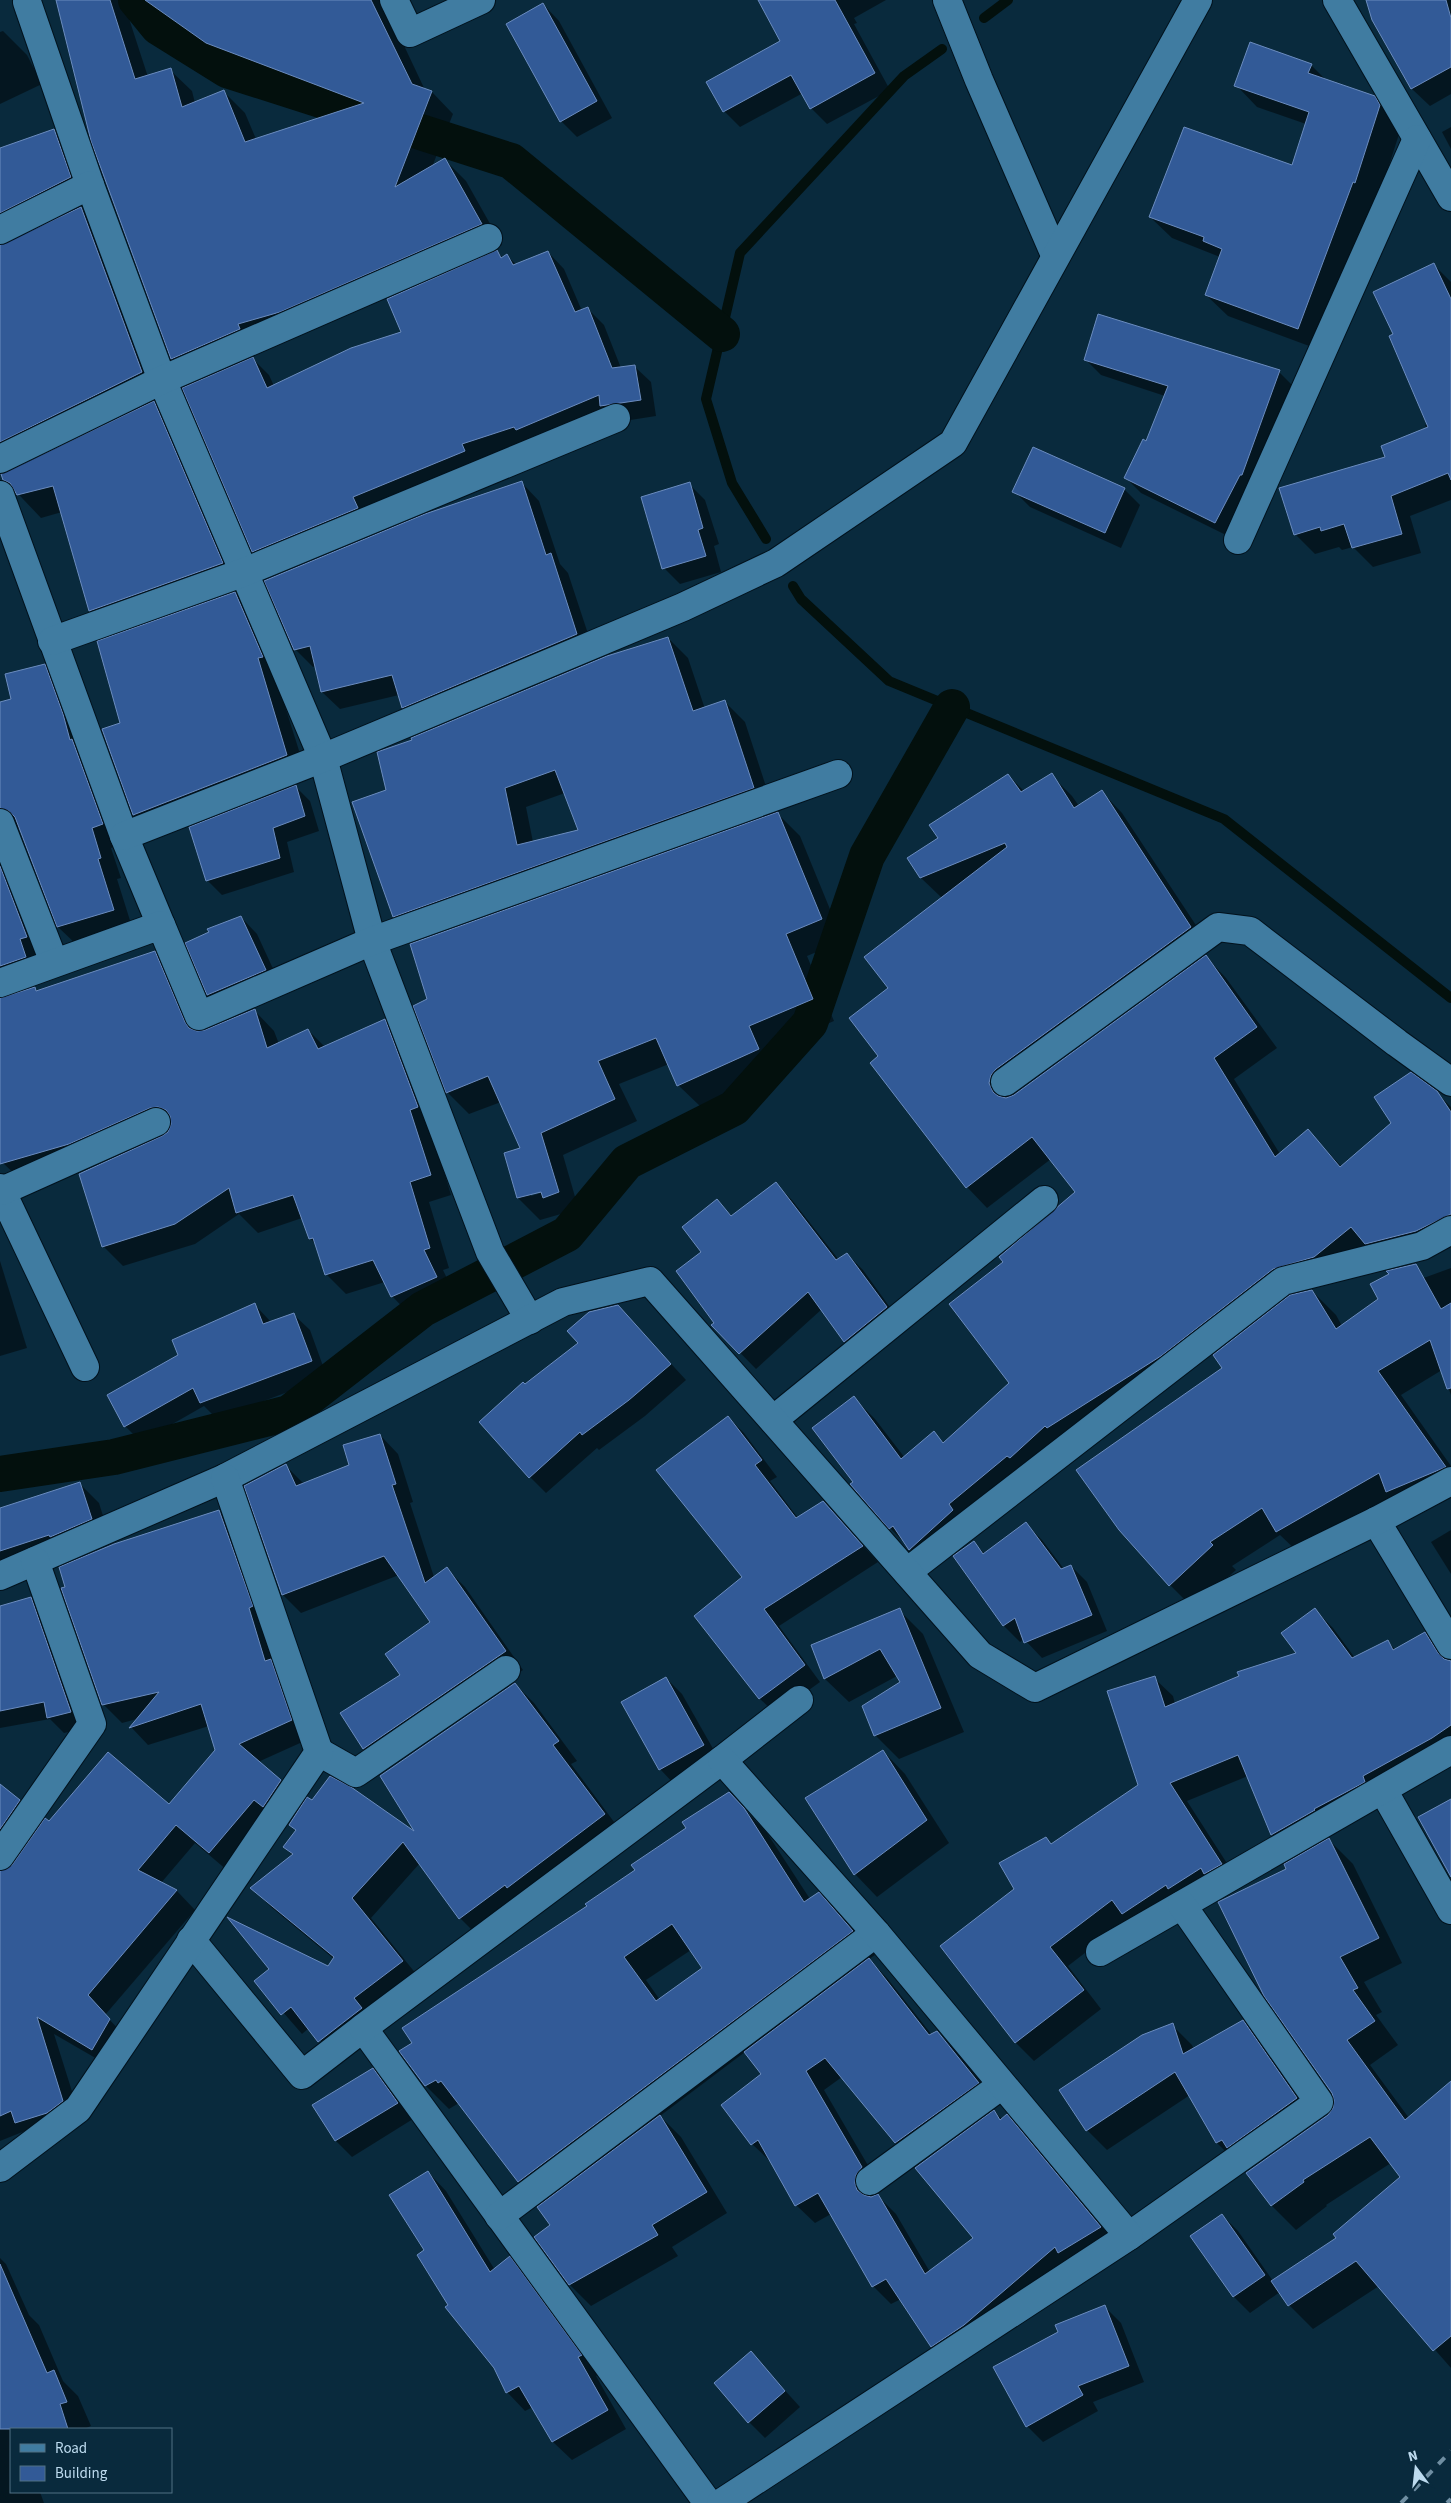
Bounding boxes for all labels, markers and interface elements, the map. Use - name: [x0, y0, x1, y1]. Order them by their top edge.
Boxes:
- legend: [10, 2428, 172, 2493]
- text: Road: [55, 2438, 87, 2459]
- north arrow: [1391, 2443, 1441, 2493]
- text: N: [1406, 2446, 1420, 2467]
- text: Building: [55, 2463, 108, 2484]

